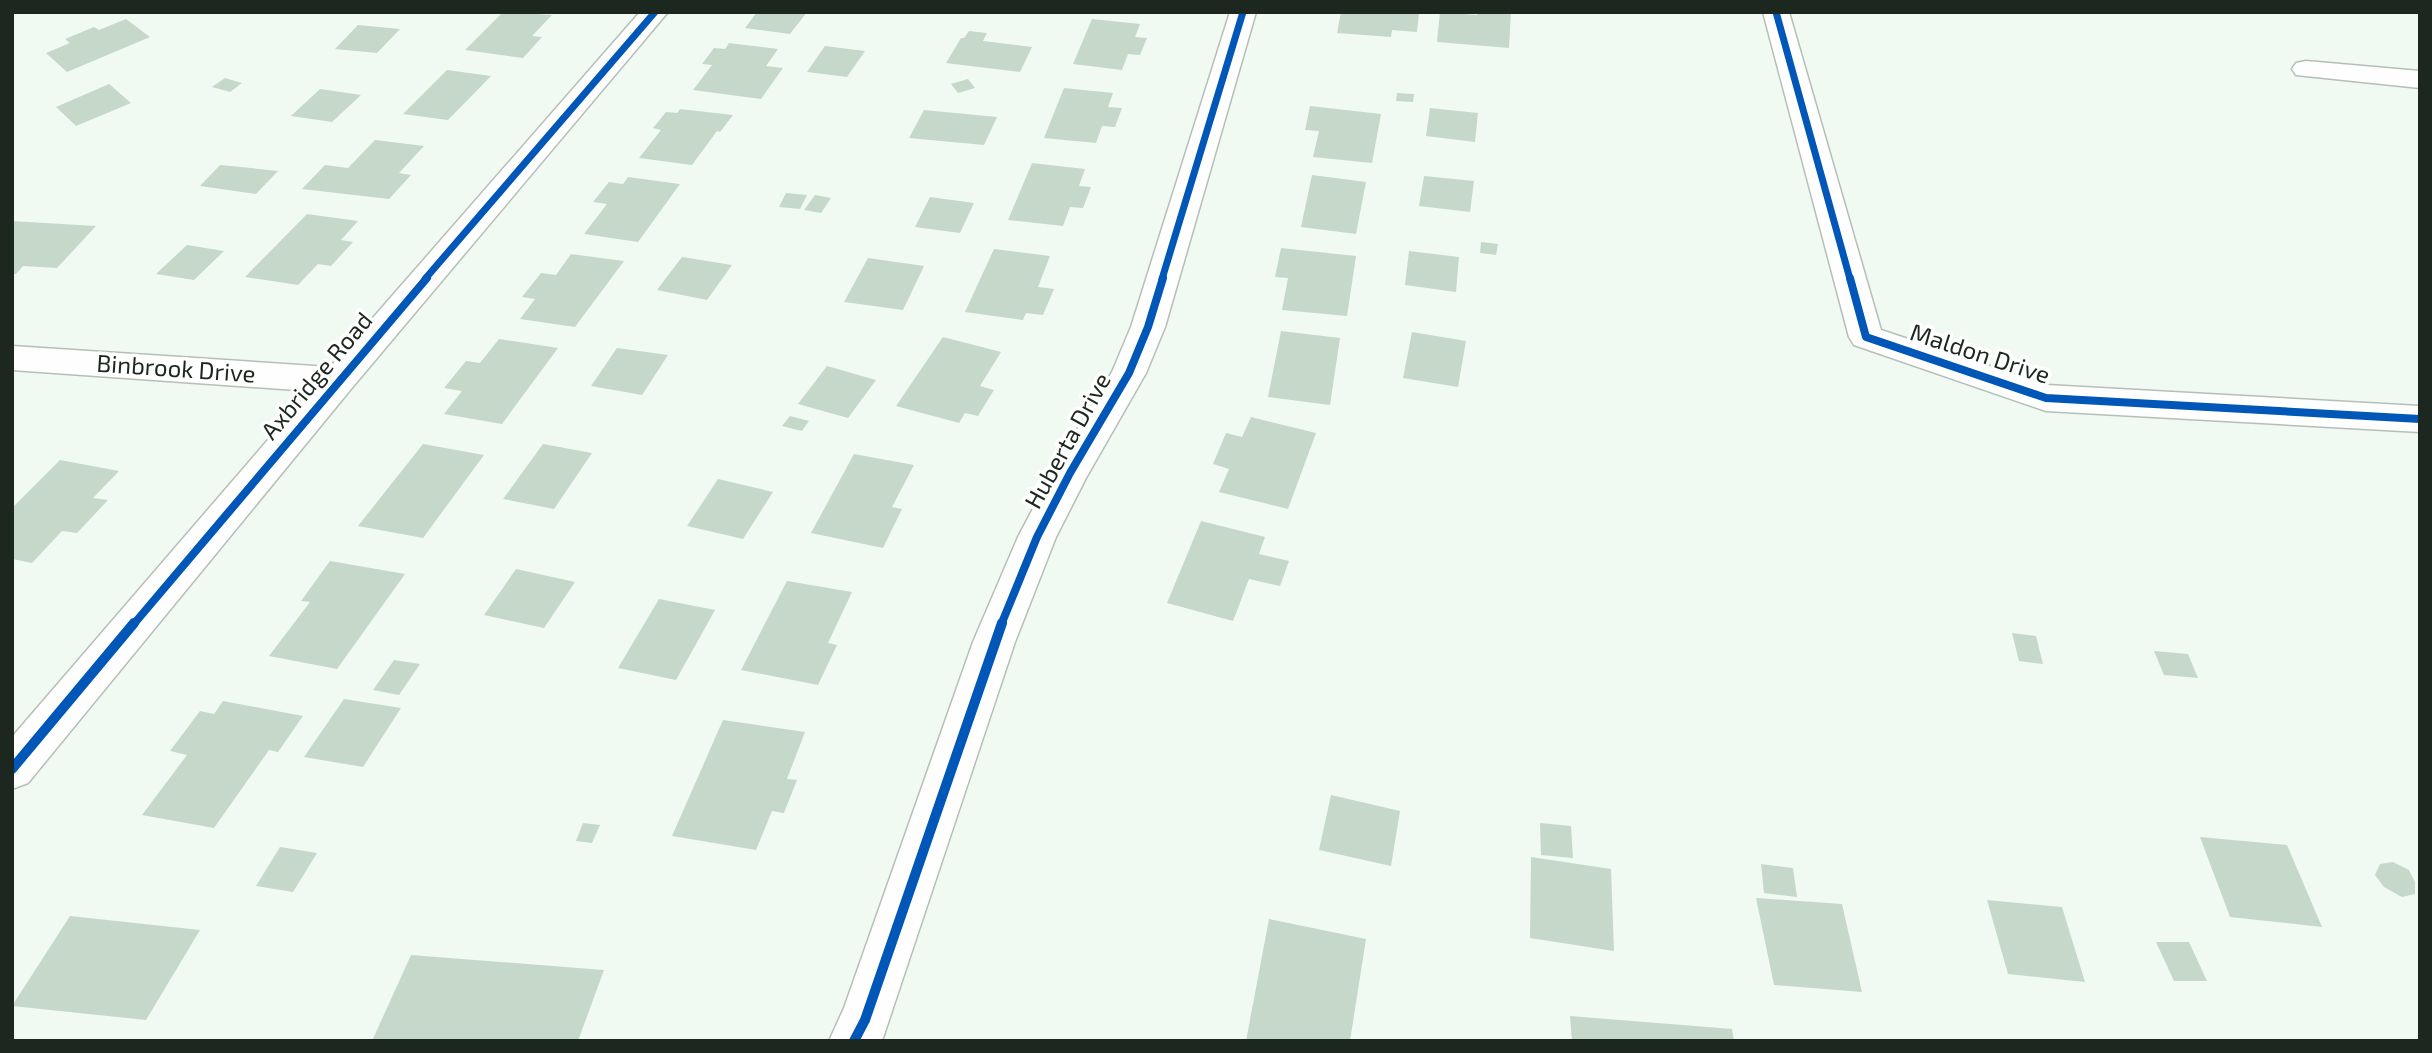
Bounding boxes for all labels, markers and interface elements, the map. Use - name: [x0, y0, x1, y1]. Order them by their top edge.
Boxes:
- street label: Axbridge Road: [254, 305, 378, 445]
- street label: Maldon Drive: [1907, 316, 2054, 389]
- street label: Binbrook Drive: [96, 347, 257, 388]
- street label: Huberta Drive: [1018, 367, 1116, 513]

